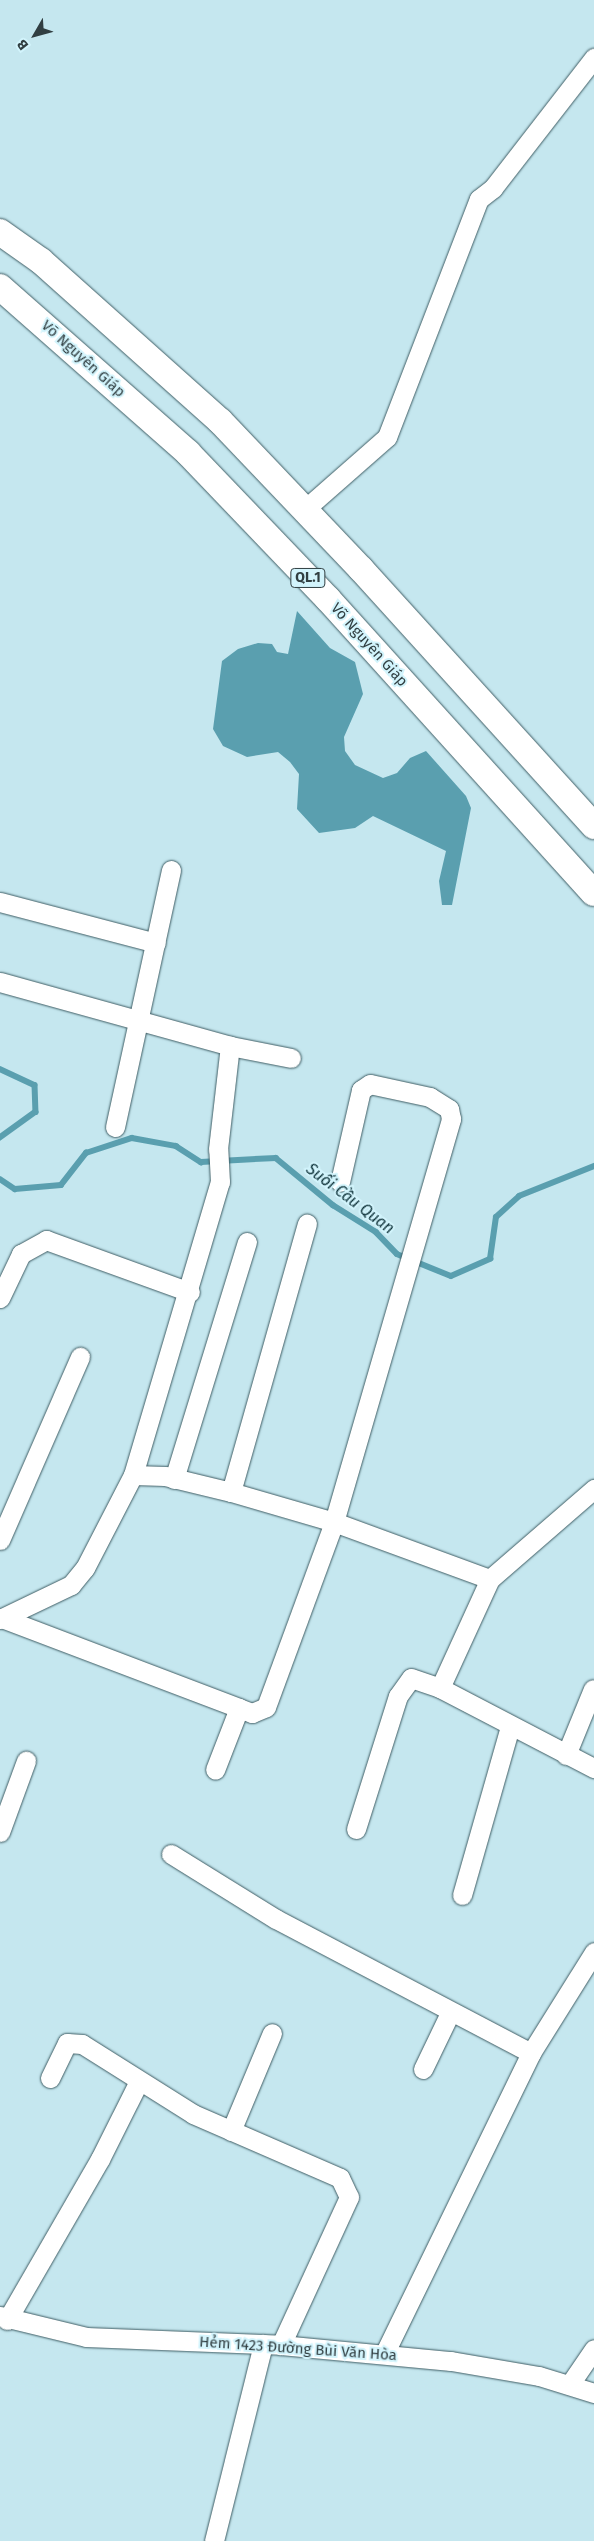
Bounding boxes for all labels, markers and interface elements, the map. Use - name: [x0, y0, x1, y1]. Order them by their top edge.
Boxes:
- north arrow: [10, 10, 60, 60]
- text: B: [13, 36, 32, 53]
- street label: Võ Nguyên Giáp: [37, 317, 129, 401]
- road number: QL.1: [289, 566, 327, 590]
- street label: Võ Nguyên Giáp: [327, 599, 411, 691]
- water label: Suối Cầu Quan: [302, 1160, 398, 1238]
- street label: Hẻm 1423 Đường Bùi Văn Hòa: [199, 2333, 397, 2365]

